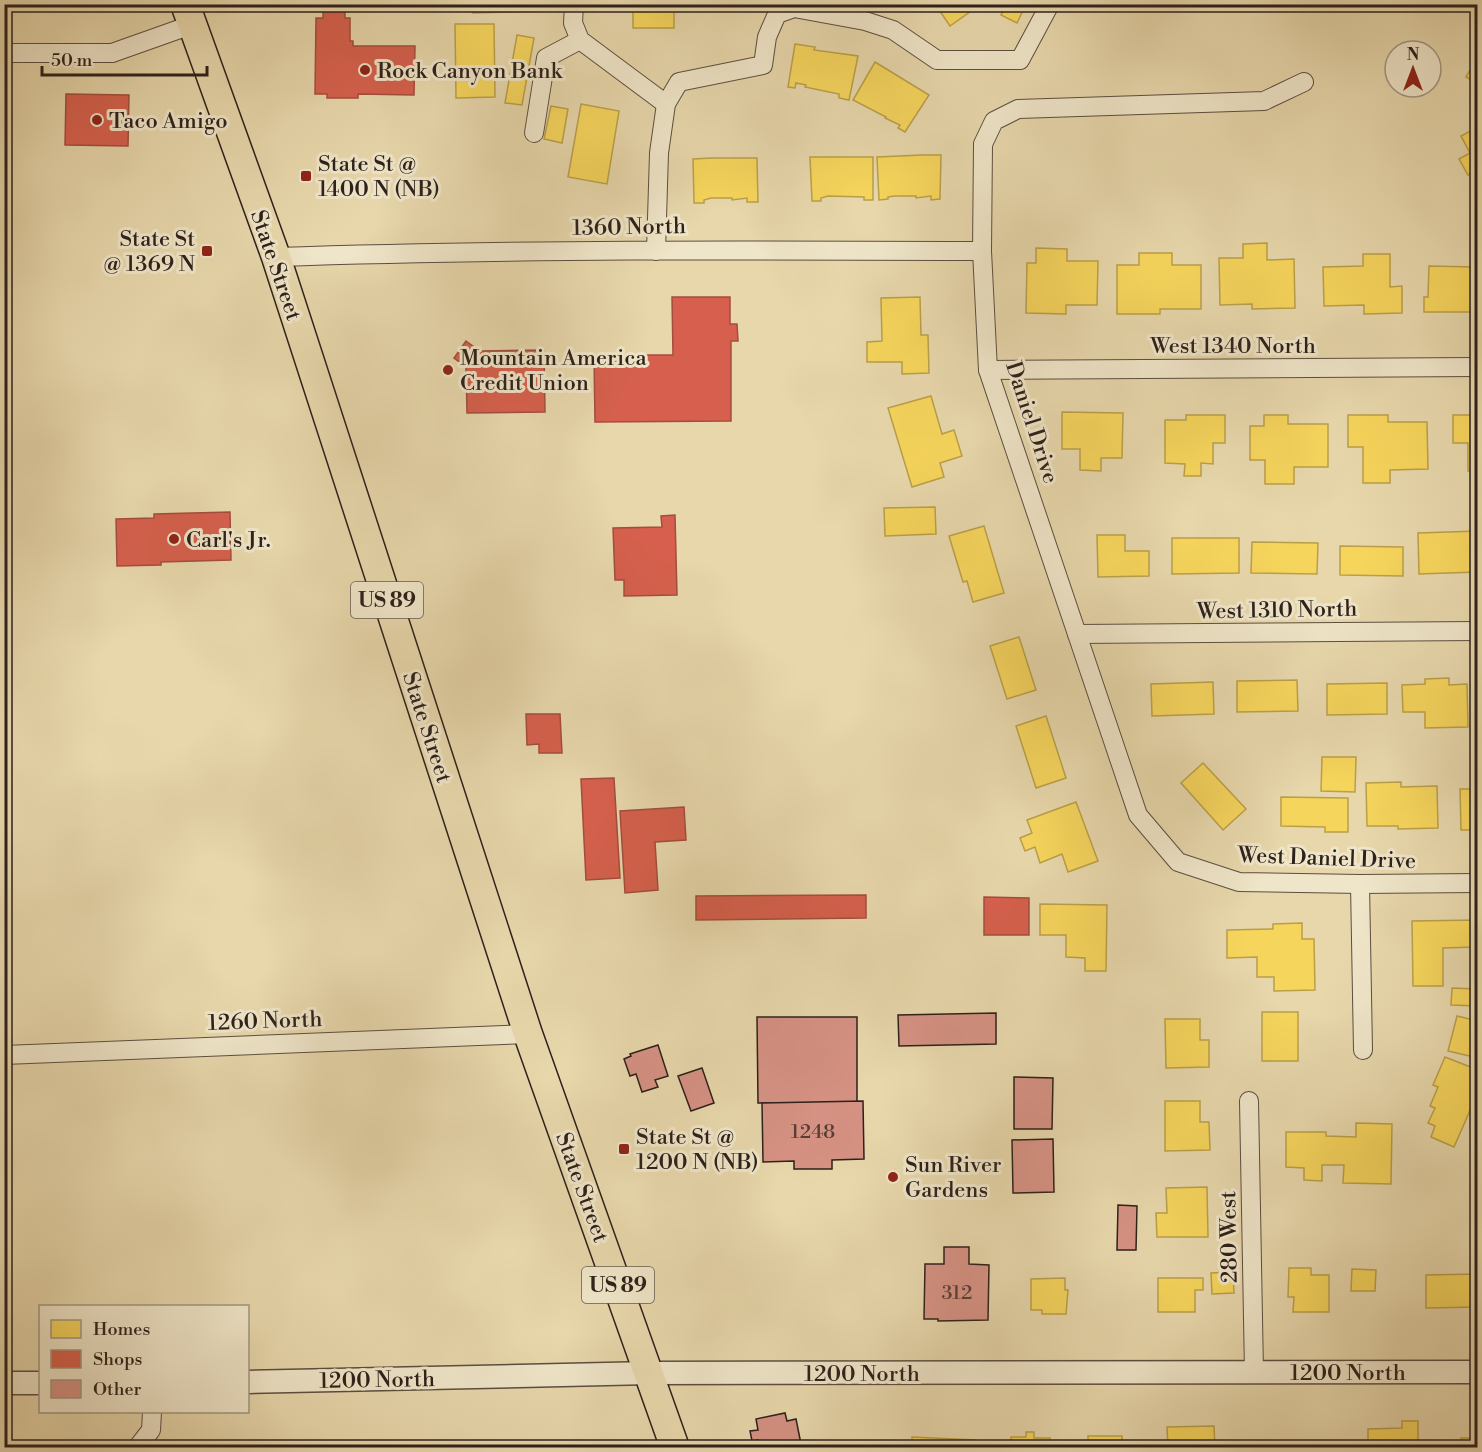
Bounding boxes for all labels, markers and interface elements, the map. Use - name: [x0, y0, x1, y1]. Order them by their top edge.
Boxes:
- scale bar: [42, 39, 207, 77]
- north arrow: [1383, 39, 1443, 99]
- text: N: [1407, 45, 1420, 65]
- text: 50 m: [51, 49, 93, 72]
- place label: Rock Canyon Bank: [377, 58, 564, 85]
- marker: Rock Canyon Bank: [358, 63, 372, 77]
- place label: Taco Amigo: [109, 108, 228, 135]
- marker: Taco Amigo: [90, 113, 104, 127]
- place label: State St @ 1400 N (NB): [318, 151, 440, 203]
- marker: State St @ 1400 N (NB): [299, 169, 313, 183]
- street label: State Street: [244, 207, 307, 324]
- street label: 1360 North: [572, 213, 686, 242]
- place label: State St @ 1369 N: [103, 226, 196, 278]
- marker: State St @ 1369 N: [200, 244, 214, 258]
- street label: West 1340 North: [1149, 333, 1316, 360]
- place label: Mountain America Credit Union: [460, 345, 647, 397]
- street label: Daniel Drive: [999, 358, 1064, 487]
- marker: Mountain America Credit Union: [441, 363, 455, 377]
- place label: Carl's Jr.: [186, 527, 271, 554]
- marker: Carl's Jr.: [167, 532, 181, 546]
- road number: US 89: [351, 582, 423, 618]
- street label: West 1310 North: [1196, 596, 1358, 625]
- street label: State Street: [396, 669, 457, 786]
- street label: West Daniel Drive: [1236, 842, 1417, 875]
- street label: 1260 North: [207, 1006, 323, 1037]
- house number: 1248: [791, 1120, 835, 1145]
- place label: State St @ 1200 N (NB): [636, 1124, 759, 1176]
- street label: State Street: [549, 1129, 614, 1246]
- marker: State St @ 1200 N (NB): [617, 1142, 631, 1156]
- place label: Sun River Gardens: [905, 1152, 1002, 1204]
- marker: Sun River Gardens: [886, 1170, 900, 1184]
- street label: 280 West: [1215, 1190, 1244, 1283]
- road number: US 89: [582, 1267, 654, 1303]
- house number: 312: [942, 1281, 972, 1306]
- legend: [39, 1305, 249, 1413]
- text: Homes: [93, 1318, 150, 1341]
- text: Shops: [93, 1348, 143, 1371]
- street label: 1200 North: [1290, 1360, 1406, 1387]
- street label: 1200 North: [804, 1361, 920, 1388]
- street label: 1200 North: [319, 1366, 435, 1395]
- text: Other: [93, 1378, 141, 1401]

